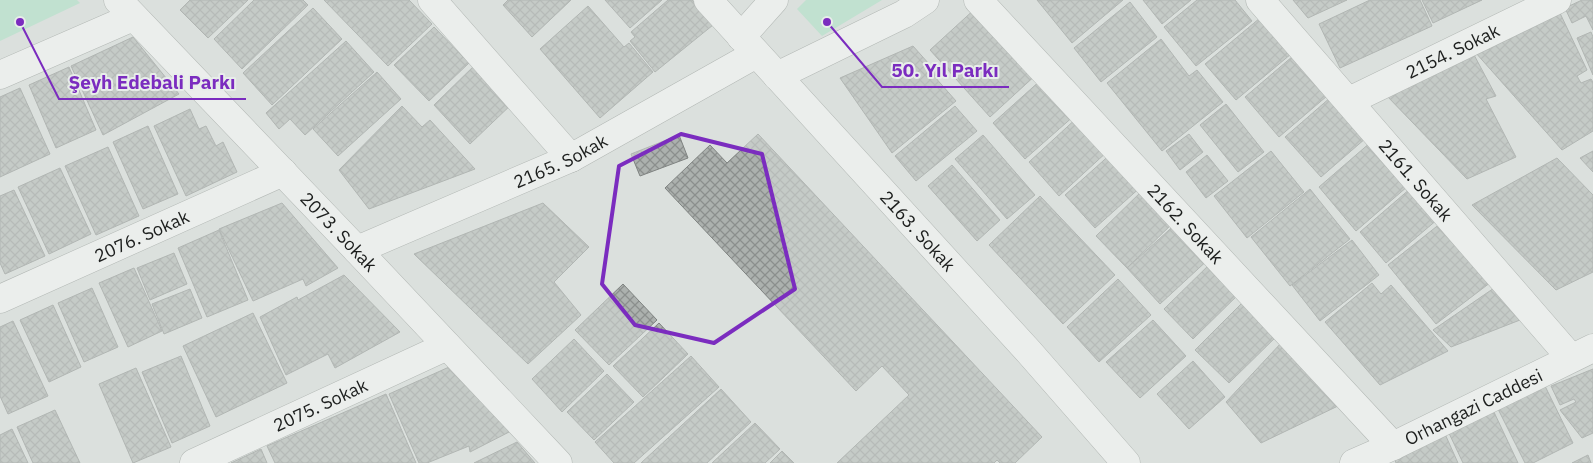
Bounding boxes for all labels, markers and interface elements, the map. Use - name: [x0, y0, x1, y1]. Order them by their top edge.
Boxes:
- street label: 2154. Sokak: [1402, 18, 1504, 83]
- callout: 50. Yıl Parkı: [882, 53, 1009, 87]
- text: 50. Yıl Parkı: [891, 58, 999, 82]
- callout: Şeyh Edebali Parkı: [59, 65, 246, 99]
- text: Şeyh Edebali Parkı: [68, 70, 236, 94]
- street label: 2165. Sokak: [510, 128, 612, 193]
- street label: 2161. Sokak: [1374, 134, 1458, 226]
- street label: 2162. Sokak: [1143, 178, 1229, 269]
- street label: 2163. Sokak: [876, 185, 961, 276]
- street label: 2073. Sokak: [296, 187, 383, 276]
- street label: 2076. Sokak: [90, 204, 193, 267]
- street label: Orhangazi Caddesi: [1401, 363, 1546, 450]
- street label: 2075. Sokak: [269, 373, 372, 436]

